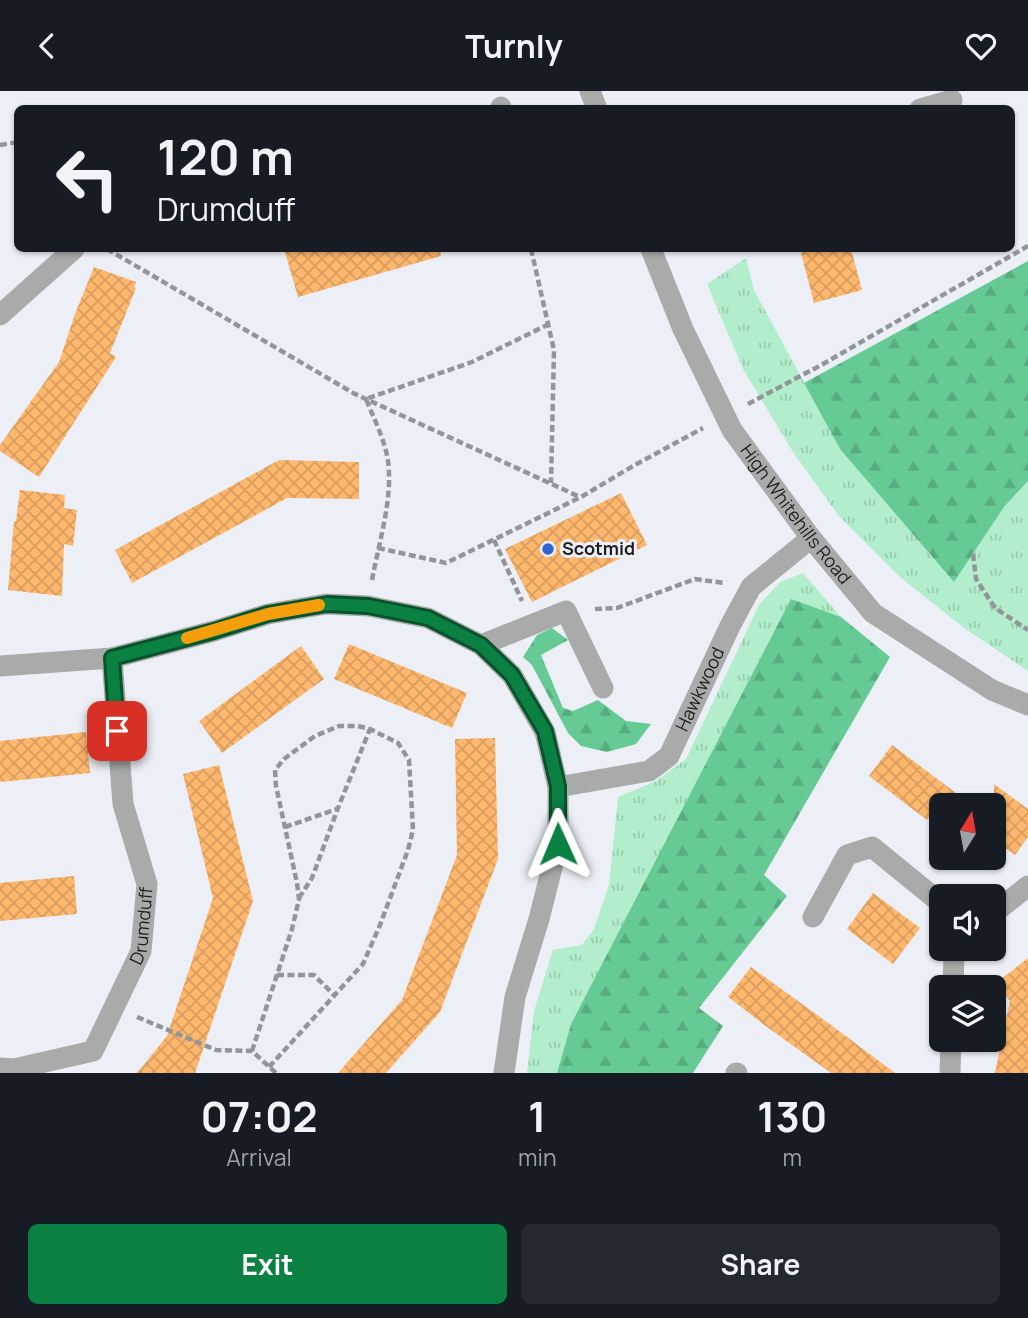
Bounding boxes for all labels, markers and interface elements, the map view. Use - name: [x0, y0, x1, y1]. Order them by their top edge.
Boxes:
- text: Turnly: [465, 24, 563, 68]
- icon: back: [28, 27, 66, 65]
- icon: heart: [962, 27, 1000, 65]
- text: 120 m: [157, 123, 294, 190]
- icon: left: [42, 133, 133, 224]
- text: Drumduff: [157, 187, 295, 231]
- street label: High Whitehills Road: [735, 439, 857, 589]
- place label: Scotmid: [562, 536, 635, 560]
- marker: Scotmid: [540, 541, 556, 557]
- street label: Hawkwood: [669, 643, 729, 735]
- pin: [87, 701, 147, 761]
- icon: arrive: [98, 712, 136, 750]
- north arrow: [929, 793, 1006, 870]
- map controls: [929, 793, 1006, 1052]
- position arrow: [521, 807, 595, 881]
- button: sound: [929, 884, 1006, 961]
- street label: Drumduff: [123, 886, 158, 968]
- button: layers: [929, 975, 1006, 1052]
- text: 07:02: [200, 1087, 318, 1145]
- text: 1: [528, 1087, 546, 1145]
- text: 130: [757, 1087, 828, 1145]
- text: Arrival: [226, 1141, 292, 1173]
- text: min: [518, 1141, 557, 1173]
- text: m: [783, 1141, 802, 1173]
- button: Exit: [28, 1224, 507, 1304]
- button: Share: [521, 1224, 1000, 1304]

